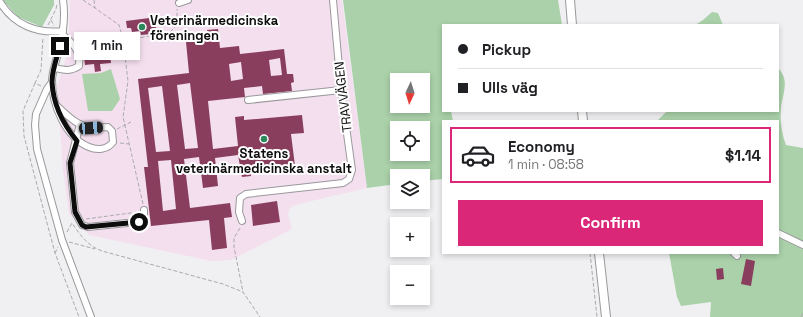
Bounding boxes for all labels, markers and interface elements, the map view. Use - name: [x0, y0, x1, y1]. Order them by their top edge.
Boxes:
- place label: Veterinärmedicinska föreningen: [150, 12, 279, 44]
- marker: Veterinärmedicinska föreningen: [137, 22, 147, 32]
- callout: 1 min: [74, 32, 140, 60]
- route end: [51, 37, 69, 55]
- text: 1 min: [91, 37, 123, 54]
- text: Pickup: [482, 40, 531, 59]
- street label: TRAVVÄGEN: [330, 61, 356, 133]
- north arrow: [390, 73, 430, 113]
- map controls: [390, 73, 430, 305]
- text: Ulls väg: [482, 78, 538, 97]
- car: [79, 121, 103, 135]
- button: locate: [390, 121, 430, 161]
- marker: Statens veterinärmedicinska anstalt: [259, 134, 269, 144]
- icon: car: [460, 137, 496, 173]
- text: Economy: [508, 137, 575, 156]
- place label: Statens veterinärmedicinska anstalt: [176, 145, 352, 177]
- text: $1.14: [725, 146, 761, 165]
- text: 1 min · 08:58: [508, 156, 584, 173]
- button: layers: [390, 169, 430, 209]
- button: Confirm: [458, 200, 763, 246]
- route start: [130, 213, 148, 231]
- button: +: [390, 217, 430, 257]
- button: −: [390, 265, 430, 305]

